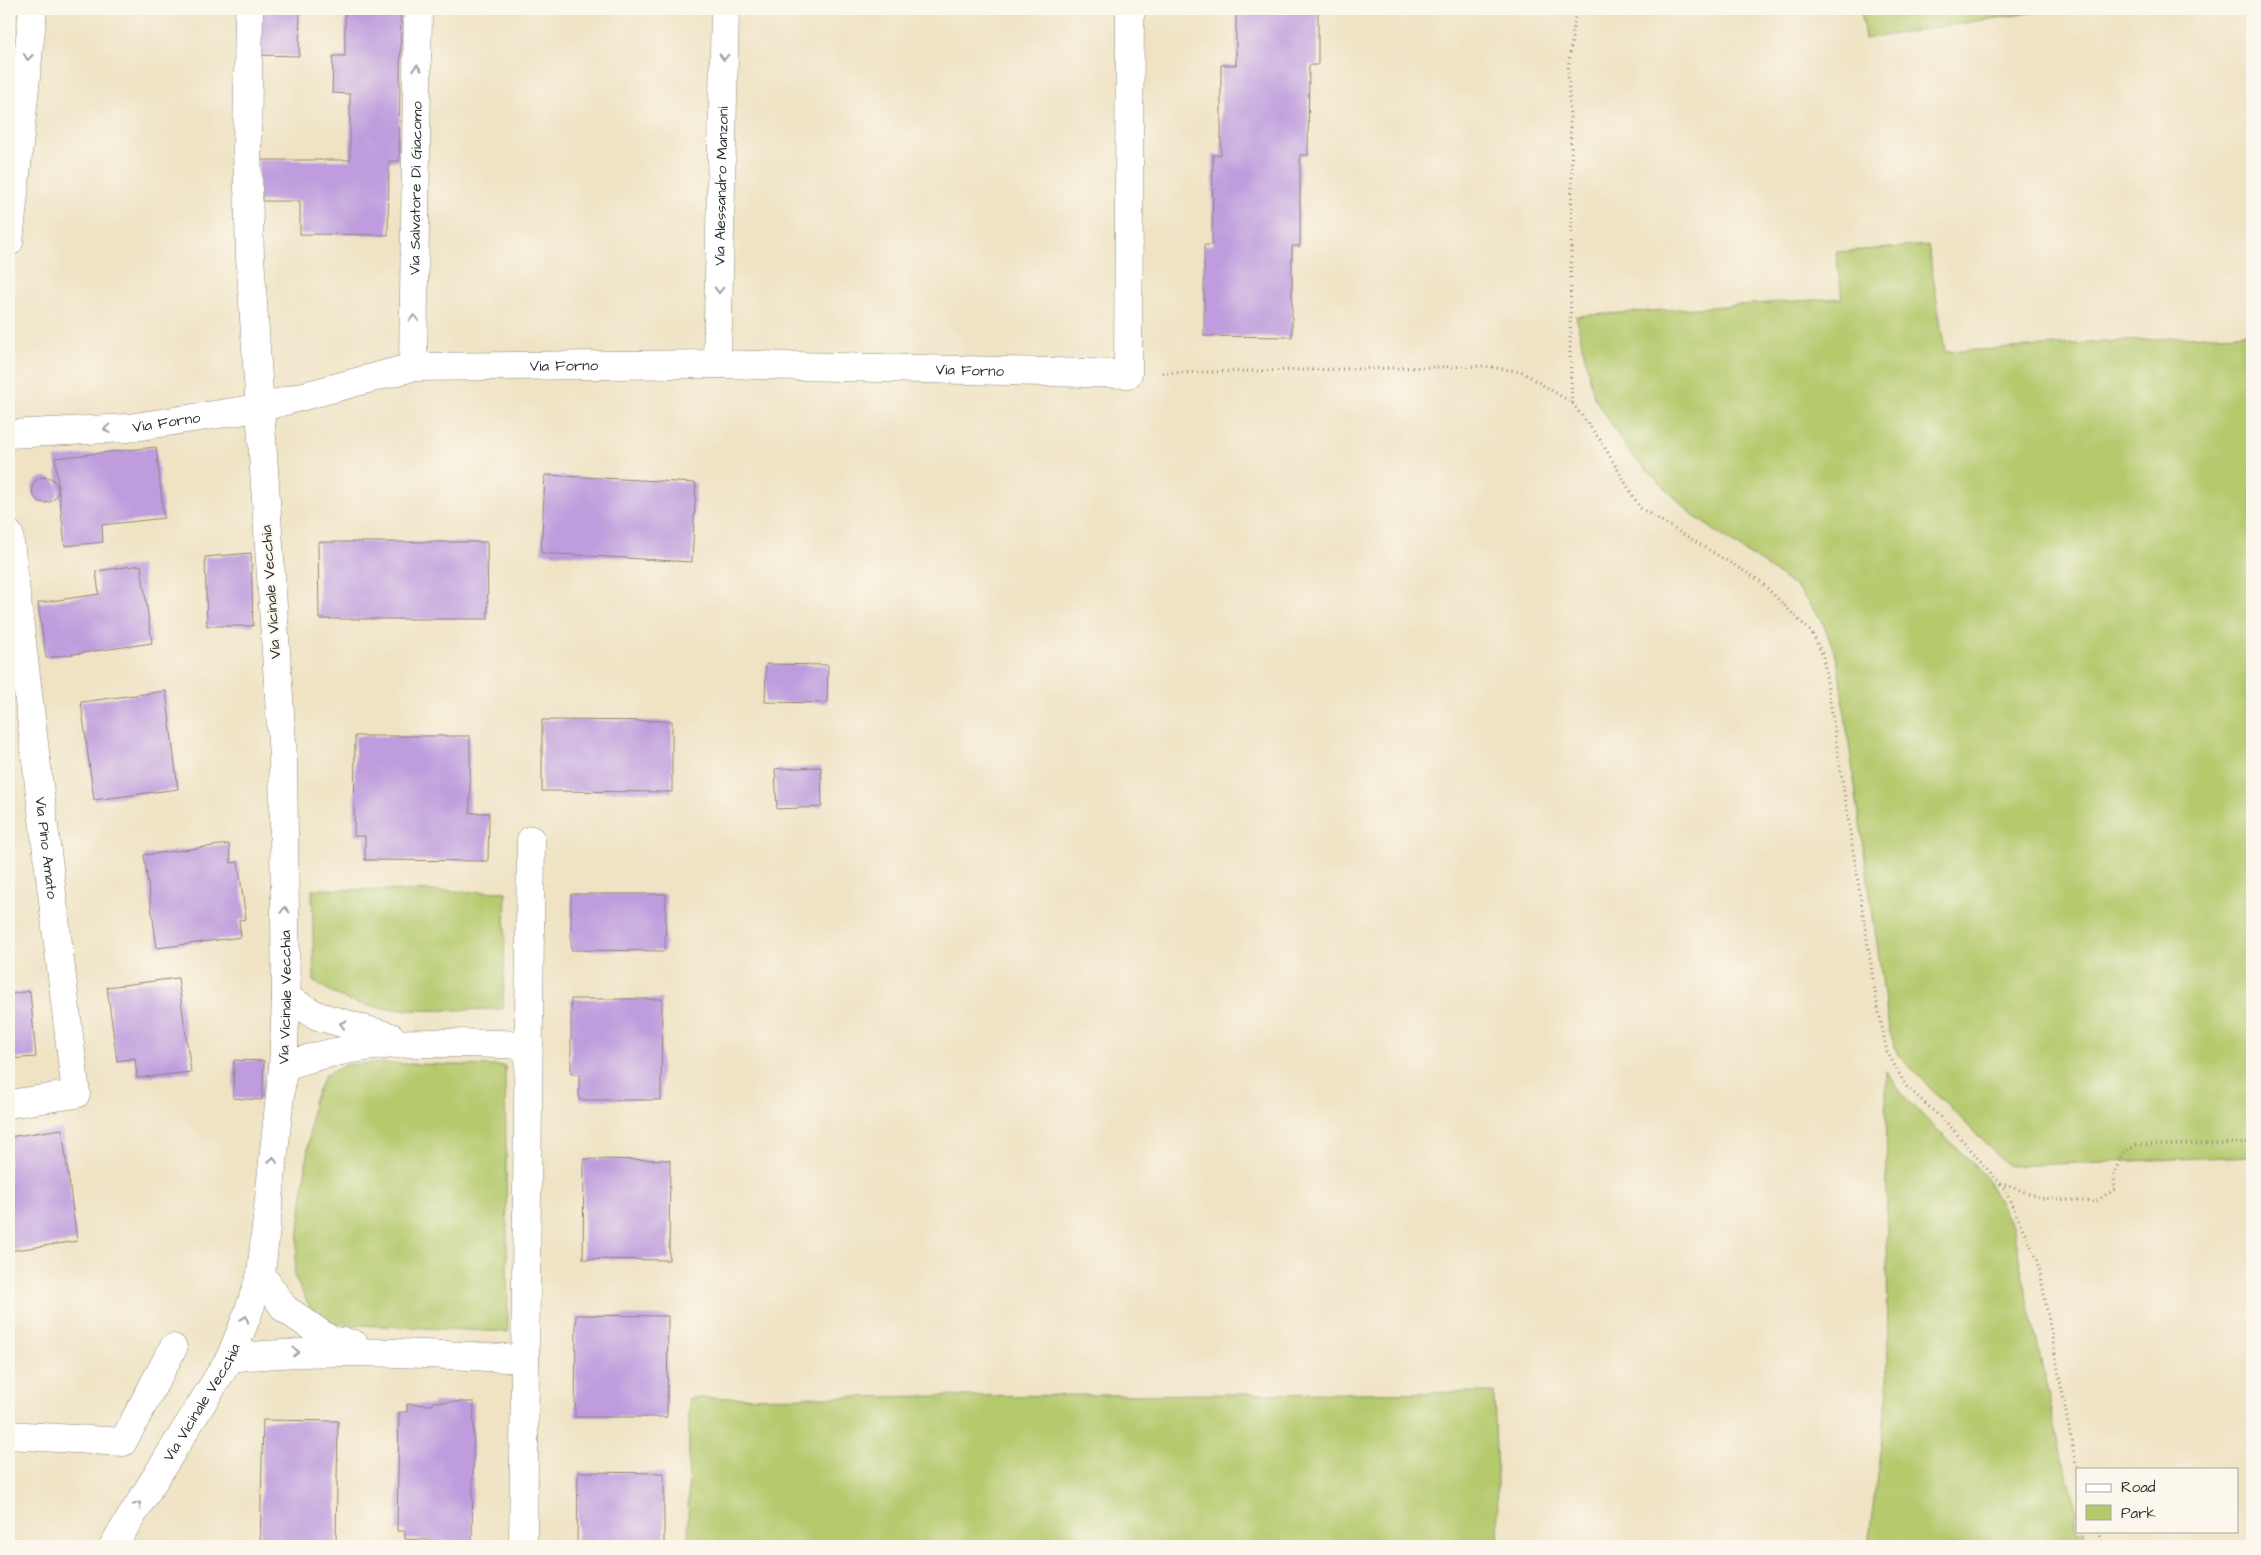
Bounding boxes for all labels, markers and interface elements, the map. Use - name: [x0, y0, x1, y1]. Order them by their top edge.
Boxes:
- one-way arrow: [23, 54, 34, 62]
- one-way arrow: [718, 54, 729, 62]
- one-way arrow: [412, 64, 422, 72]
- street label: Via Salvatore Di Giacomo: [404, 100, 427, 275]
- street label: Via Alessandro Manzoni: [709, 105, 733, 266]
- one-way arrow: [714, 286, 724, 294]
- one-way arrow: [409, 314, 419, 322]
- street label: Via Forno: [530, 355, 599, 376]
- street label: Via Forno: [935, 359, 1005, 381]
- street label: Via Forno: [131, 407, 202, 438]
- one-way arrow: [103, 424, 111, 435]
- street label: Via Vicinale Vecchia: [256, 524, 286, 660]
- street label: Via Pino Amato: [30, 796, 63, 901]
- one-way arrow: [280, 906, 290, 914]
- street label: Via Vicinale Vecchia: [273, 930, 297, 1065]
- one-way arrow: [340, 1020, 348, 1030]
- one-way arrow: [267, 1156, 278, 1164]
- one-way arrow: [239, 1315, 249, 1324]
- street label: Via Vicinale Vecchia: [158, 1340, 245, 1465]
- one-way arrow: [292, 1347, 300, 1357]
- legend: [2076, 1468, 2238, 1532]
- text: Road: [2121, 1477, 2156, 1498]
- one-way arrow: [132, 1501, 142, 1510]
- text: Park: [2121, 1503, 2156, 1524]

